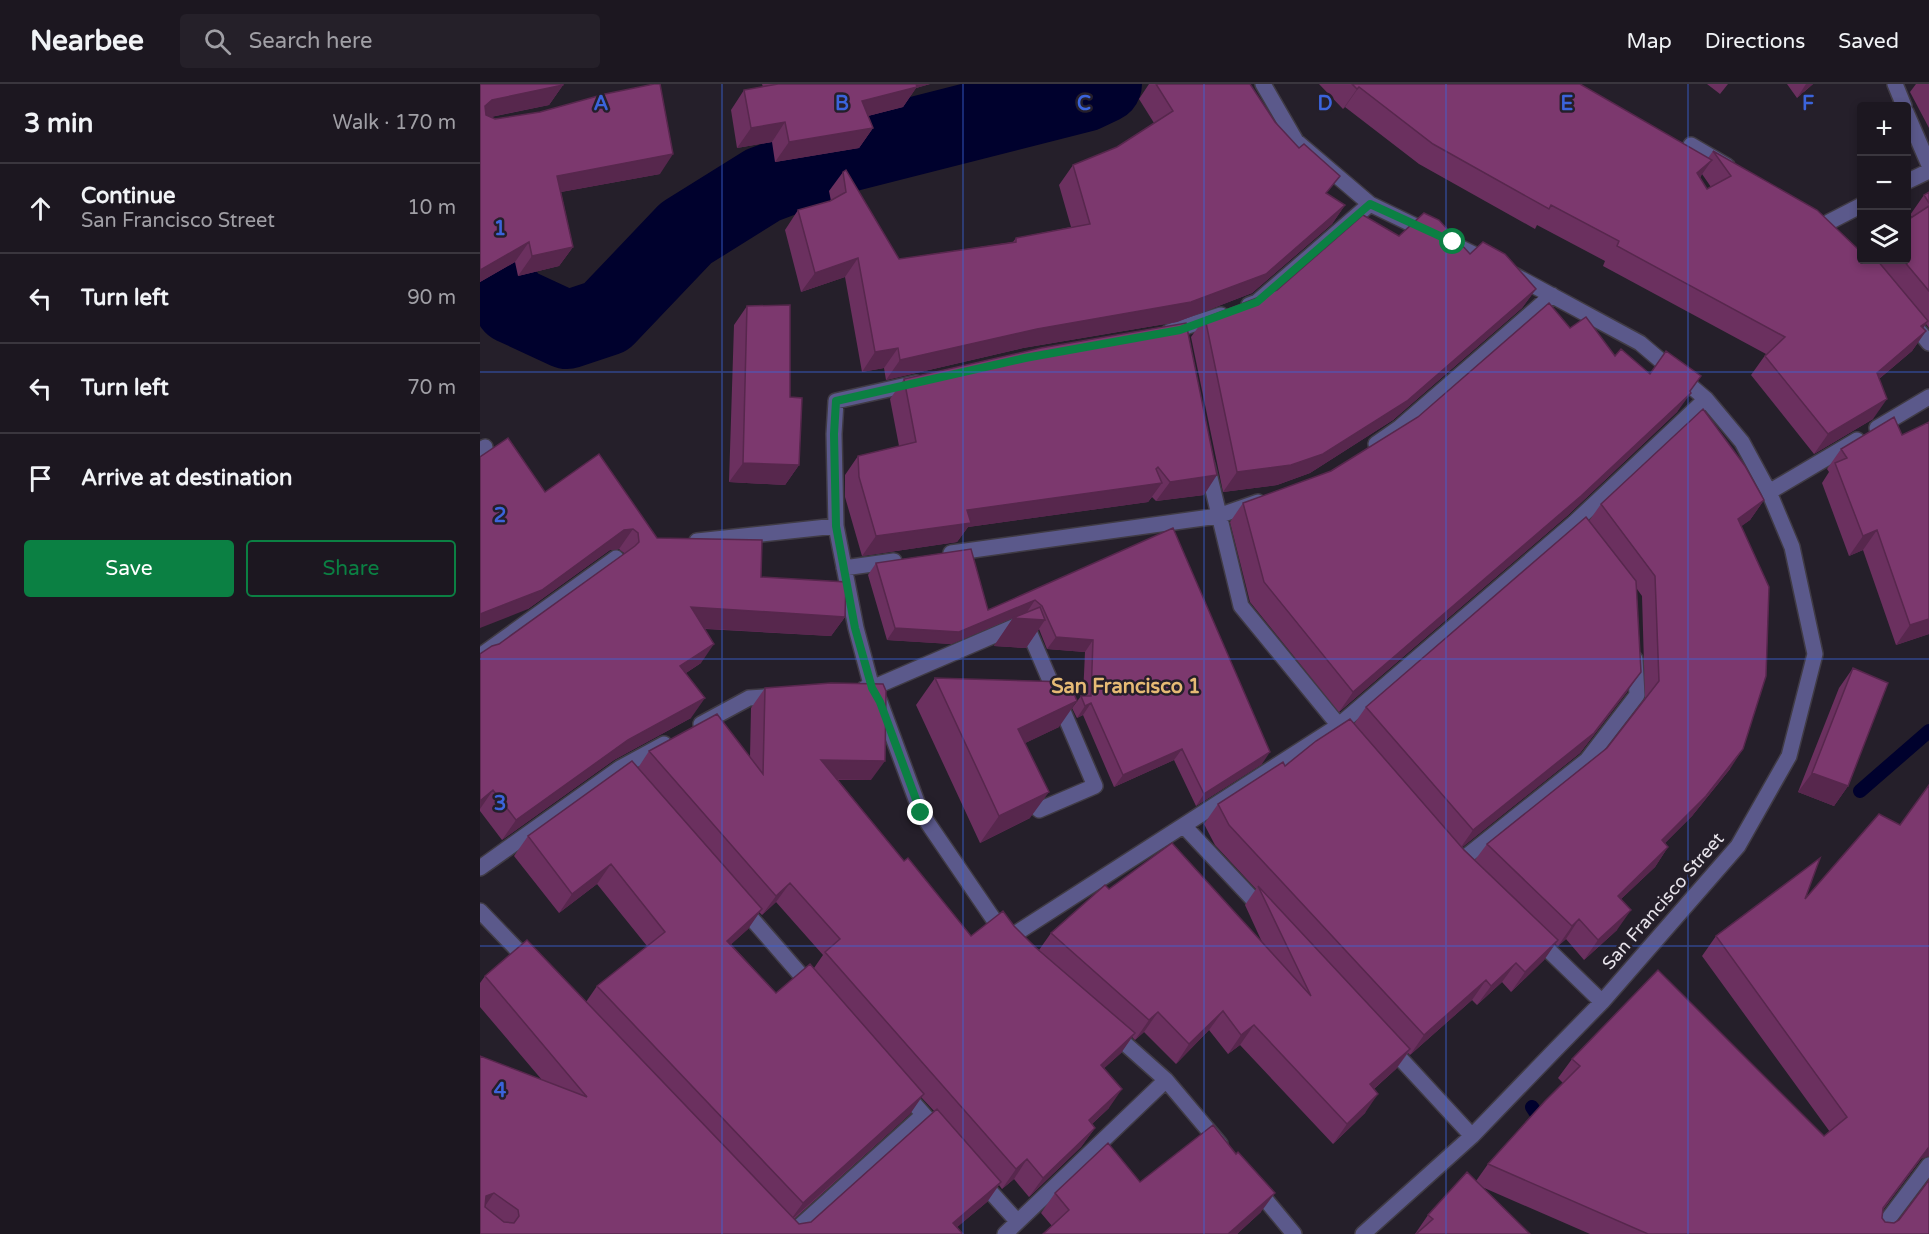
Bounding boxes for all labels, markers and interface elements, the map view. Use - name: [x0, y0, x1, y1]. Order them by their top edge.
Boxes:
- search box: [180, 14, 600, 68]
- text: Nearbee: [30, 24, 144, 58]
- icon: search: [201, 25, 234, 58]
- text: Search here: [249, 28, 372, 54]
- text: Map: [1626, 29, 1672, 54]
- text: Directions: [1705, 29, 1805, 54]
- text: Saved: [1838, 29, 1899, 54]
- text: A: [594, 92, 609, 116]
- text: B: [835, 92, 849, 116]
- text: C: [1077, 92, 1091, 116]
- text: D: [1317, 92, 1333, 116]
- text: E: [1561, 92, 1574, 116]
- text: F: [1802, 92, 1814, 116]
- map controls: [1857, 102, 1911, 264]
- button: +: [1857, 102, 1911, 156]
- text: 3 min: [24, 108, 93, 139]
- text: Walk · 170 m: [333, 111, 456, 135]
- button: −: [1857, 156, 1911, 210]
- text: Continue: [81, 183, 176, 209]
- icon: ahead: [24, 192, 57, 225]
- text: 10 m: [407, 196, 456, 220]
- text: San Francisco Street: [81, 209, 275, 233]
- button: layers: [1857, 210, 1911, 264]
- text: 1: [494, 217, 506, 241]
- route start: [1439, 228, 1465, 254]
- icon: left: [24, 282, 57, 315]
- text: Turn left: [81, 285, 169, 311]
- text: 90 m: [407, 286, 456, 310]
- icon: left: [24, 372, 57, 405]
- text: Turn left: [81, 375, 169, 401]
- text: 70 m: [407, 376, 456, 400]
- icon: arrive: [24, 462, 57, 495]
- text: Arrive at destination: [81, 465, 292, 491]
- text: 2: [494, 504, 506, 528]
- button: Save: [24, 540, 234, 597]
- button: Share: [246, 540, 456, 597]
- district label: San Francisco 1: [1051, 675, 1201, 699]
- text: 3: [494, 792, 506, 816]
- route end: [907, 799, 933, 825]
- street label: San Francisco Street: [1597, 828, 1729, 974]
- text: 4: [494, 1079, 507, 1103]

